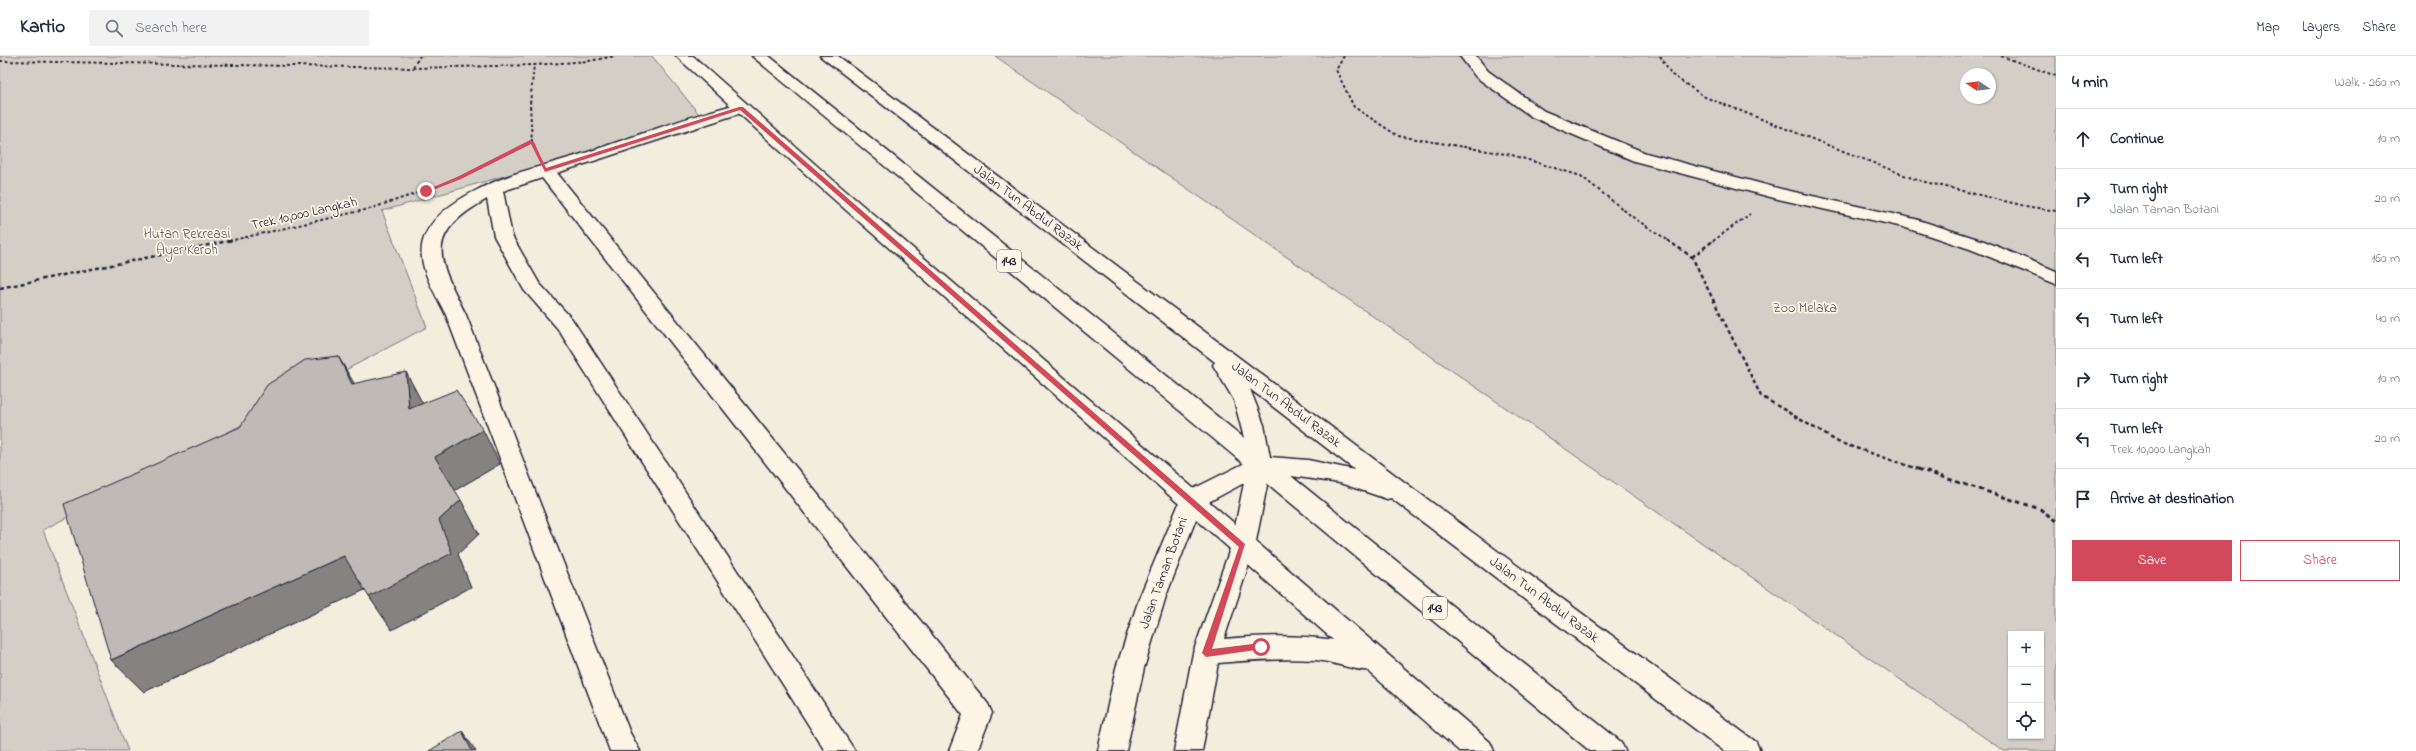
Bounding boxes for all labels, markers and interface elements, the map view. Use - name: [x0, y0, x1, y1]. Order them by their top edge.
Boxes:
- search box: [89, 10, 369, 46]
- text: Kartio: [20, 14, 65, 41]
- icon: search: [103, 17, 125, 39]
- text: Search here: [135, 17, 207, 39]
- text: Map: [2256, 17, 2280, 38]
- text: Layers: [2302, 17, 2340, 38]
- text: Share: [2362, 17, 2396, 38]
- north arrow: [1960, 68, 1996, 104]
- text: 4 min: [2072, 70, 2108, 95]
- text: Walk · 260 m: [2335, 73, 2400, 92]
- icon: ahead: [2072, 128, 2094, 150]
- text: Continue: [2110, 128, 2164, 150]
- text: 10 m: [2377, 129, 2400, 148]
- street label: Jalan Tun Abdul Razak: [969, 160, 1088, 257]
- text: Turn right: [2110, 178, 2168, 200]
- route end: [417, 182, 435, 200]
- icon: right: [2072, 188, 2094, 210]
- text: 20 m: [2375, 189, 2400, 208]
- street label: Trek 10,000 Langkah: [249, 192, 359, 237]
- text: Jalan Taman Botani: [2110, 200, 2219, 219]
- park label: Hutan Rekreasi Ayer Keroh: [144, 224, 230, 262]
- icon: left: [2072, 248, 2094, 270]
- text: Turn left: [2110, 248, 2163, 270]
- text: 160 m: [2371, 249, 2400, 268]
- road number: 143: [997, 250, 1021, 272]
- park label: Zoo Melaka: [1773, 298, 1837, 319]
- icon: left: [2072, 308, 2094, 330]
- text: Turn left: [2110, 308, 2163, 330]
- text: 40 m: [2376, 309, 2400, 328]
- street label: Jalan Tun Abdul Razak: [1227, 357, 1346, 454]
- icon: right: [2072, 368, 2094, 390]
- text: Turn right: [2110, 368, 2168, 390]
- text: 10 m: [2377, 369, 2400, 388]
- text: Turn left: [2110, 418, 2163, 440]
- icon: left: [2072, 428, 2094, 450]
- text: 20 m: [2375, 429, 2400, 448]
- text: Trek 10,000 Langkah: [2110, 440, 2211, 459]
- icon: arrive: [2072, 488, 2094, 510]
- text: Arrive at destination: [2110, 488, 2234, 510]
- street label: Jalan Taman Botani: [1134, 514, 1194, 632]
- button: Save: [2072, 540, 2232, 581]
- button: Share: [2240, 540, 2400, 581]
- street label: Jalan Tun Abdul Razak: [1485, 552, 1604, 649]
- road number: 143: [1423, 597, 1447, 619]
- map controls: [2008, 631, 2044, 739]
- button: +: [2008, 631, 2044, 667]
- route start: [1252, 638, 1270, 656]
- button: −: [2008, 667, 2044, 703]
- button: locate: [2008, 703, 2044, 739]

